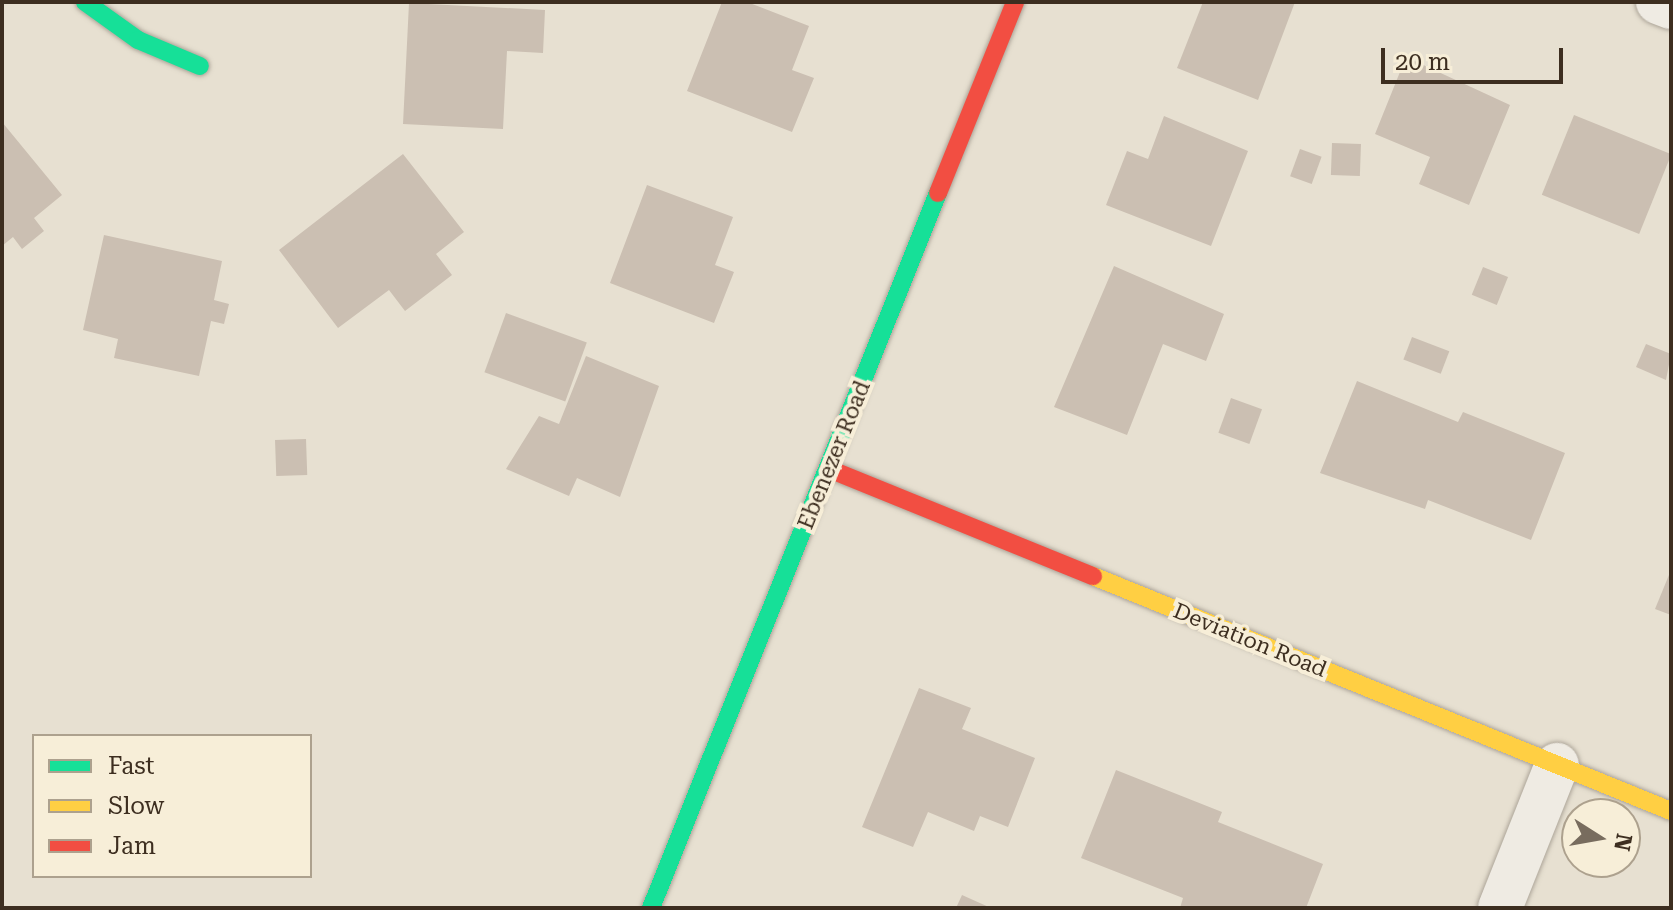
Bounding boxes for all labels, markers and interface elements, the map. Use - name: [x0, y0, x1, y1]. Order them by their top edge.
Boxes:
- scale bar: [1385, 32, 1567, 82]
- text: 20 m: [1395, 48, 1450, 76]
- street label: Ebenezer Road: [792, 377, 876, 533]
- street label: Deviation Road: [1170, 597, 1330, 683]
- legend: [32, 734, 312, 878]
- text: Fast: [108, 752, 155, 780]
- text: Slow: [108, 792, 164, 820]
- north arrow: [1561, 798, 1641, 878]
- text: Jam: [108, 832, 156, 860]
- text: N: [1609, 832, 1637, 853]

